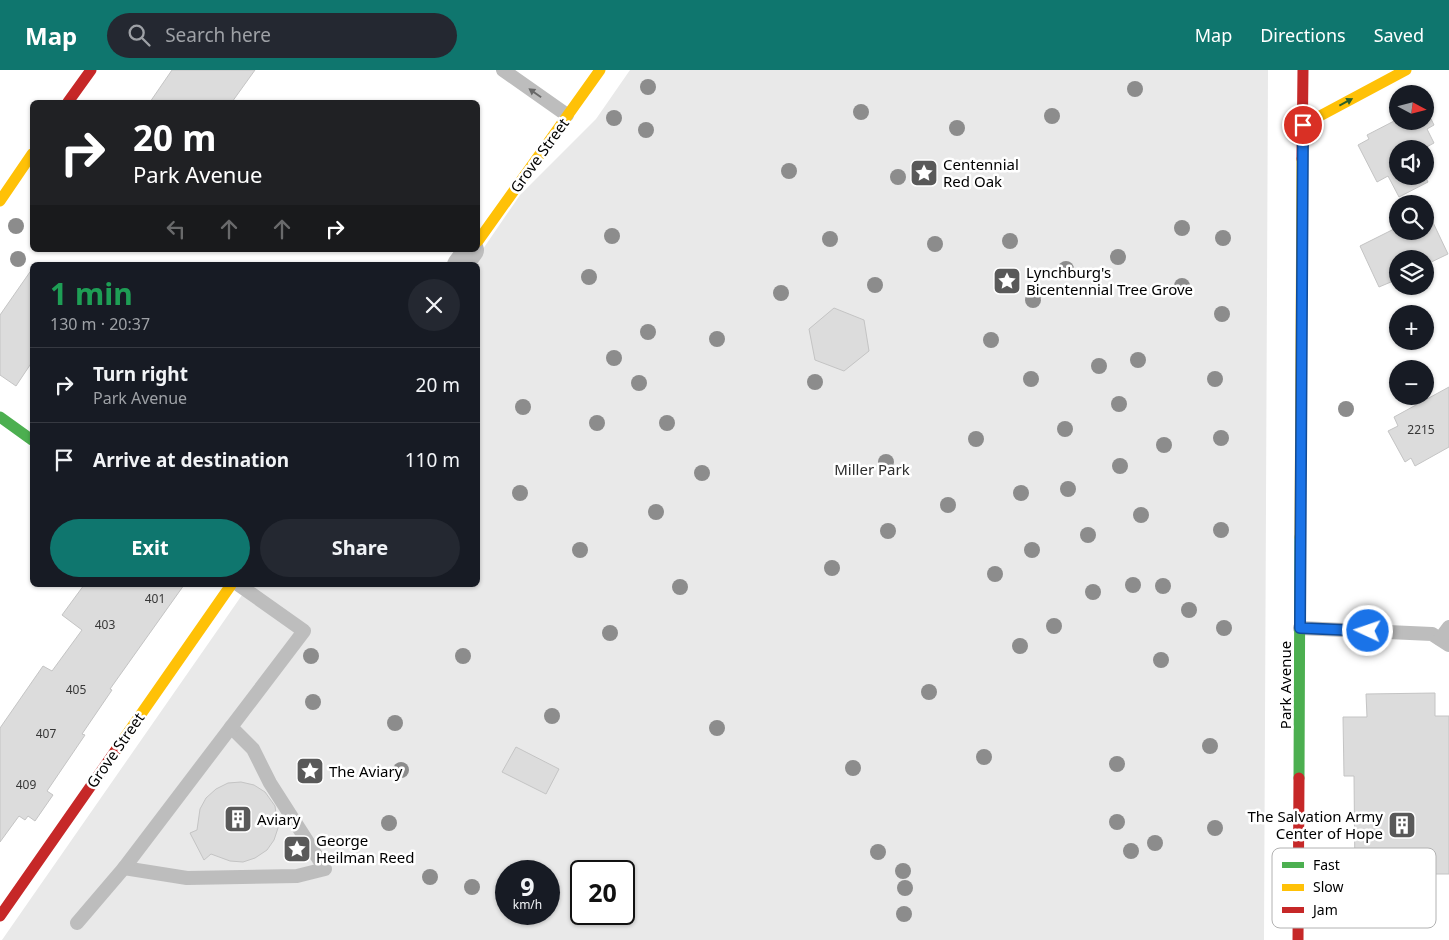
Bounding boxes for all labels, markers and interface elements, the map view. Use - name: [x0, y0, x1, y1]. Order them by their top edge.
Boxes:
- search box: [107, 13, 457, 58]
- text: Map: [25, 19, 77, 52]
- icon: search: [125, 21, 153, 49]
- text: Search here: [165, 22, 271, 48]
- text: Map: [1195, 23, 1232, 47]
- text: Directions: [1260, 23, 1346, 47]
- text: Saved: [1374, 23, 1424, 47]
- north arrow: [1389, 85, 1434, 130]
- map controls: [1389, 85, 1434, 405]
- one-way arrow: [528, 88, 542, 98]
- one-way arrow: [1338, 98, 1353, 106]
- pin: [1282, 104, 1324, 146]
- icon: arrive: [1289, 111, 1317, 139]
- street label: Grove Street: [505, 113, 573, 196]
- text: 20 m: [133, 114, 216, 161]
- icon: right: [50, 120, 115, 185]
- button: sound: [1389, 140, 1434, 185]
- place label: Centennial Red Oak: [943, 154, 1019, 191]
- place icon: Centennial Red Oak: [909, 158, 939, 188]
- text: Park Avenue: [133, 159, 262, 189]
- button: search: [1389, 195, 1434, 240]
- icon: left: [162, 215, 190, 243]
- icon: ahead: [215, 215, 243, 243]
- icon: ahead: [268, 215, 296, 243]
- icon: right: [321, 215, 349, 243]
- button: layers: [1389, 250, 1434, 295]
- place label: Lynchburg's Bicentennial Tree Grove: [1026, 262, 1193, 299]
- place icon: Lynchburg's Bicentennial Tree Grove: [992, 266, 1022, 296]
- text: 1 min: [50, 273, 133, 314]
- button: close: [408, 279, 460, 331]
- button: +: [1389, 305, 1434, 350]
- text: 130 m · 20:37: [50, 313, 150, 335]
- button: −: [1389, 360, 1434, 405]
- text: Turn right: [93, 361, 188, 387]
- icon: right: [50, 371, 78, 399]
- text: 20 m: [416, 372, 460, 398]
- text: Park Avenue: [93, 387, 187, 409]
- house number: 2215: [1407, 421, 1435, 438]
- icon: arrive: [50, 446, 78, 474]
- text: Arrive at destination: [93, 447, 289, 473]
- text: 110 m: [405, 447, 460, 473]
- park label: Miller Park: [834, 459, 910, 479]
- button: Exit: [50, 519, 250, 577]
- button: Share: [260, 519, 460, 577]
- house number: 401: [145, 590, 165, 607]
- position arrow: [1341, 604, 1393, 656]
- house number: 403: [95, 616, 115, 633]
- street label: Park Avenue: [1275, 641, 1295, 729]
- house number: 405: [66, 681, 86, 698]
- street label: Grove Street: [82, 708, 149, 792]
- house number: 407: [36, 725, 56, 742]
- place icon: The Aviary: [295, 756, 325, 786]
- place label: The Aviary: [329, 761, 403, 781]
- house number: 409: [16, 776, 36, 793]
- building icon: Aviary: [223, 804, 253, 834]
- place label: The Salvation Army Center of Hope: [1247, 806, 1383, 843]
- place label: Aviary: [257, 809, 301, 829]
- building icon: The Salvation Army Center of Hope: [1387, 810, 1417, 840]
- place label: George Heilman Reed: [316, 830, 414, 867]
- place icon: George Heilman Reed: [282, 834, 312, 864]
- legend: [1272, 848, 1436, 928]
- text: Fast: [1313, 855, 1340, 874]
- speed limit sign: 20: [570, 860, 635, 925]
- text: 9: [520, 869, 535, 903]
- text: Slow: [1313, 877, 1344, 896]
- text: km/h: [513, 896, 542, 913]
- text: Jam: [1311, 900, 1338, 919]

